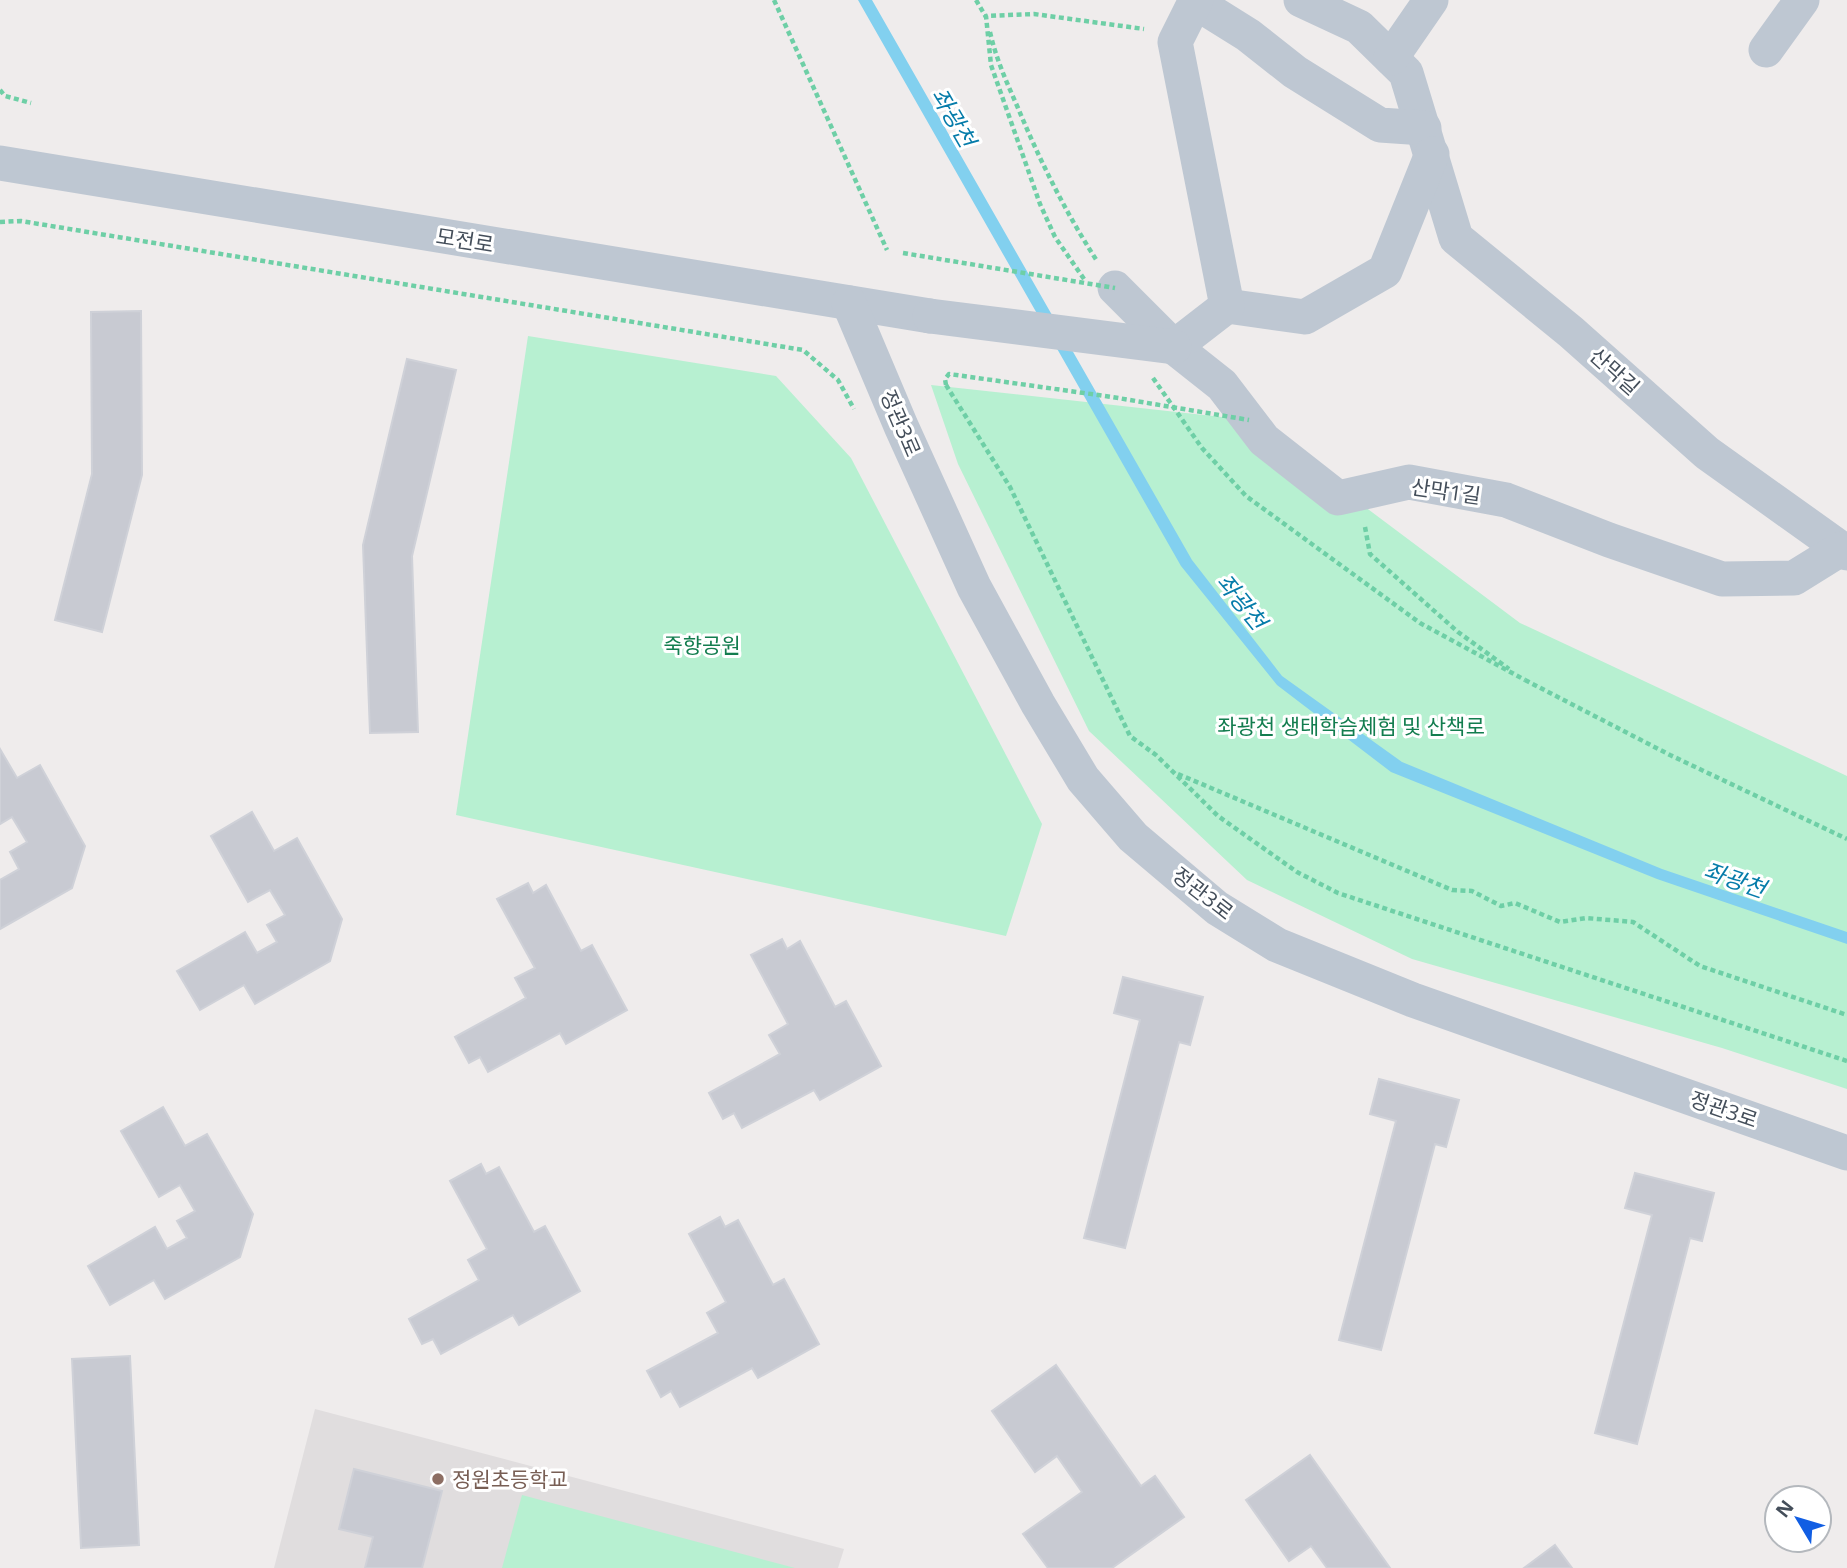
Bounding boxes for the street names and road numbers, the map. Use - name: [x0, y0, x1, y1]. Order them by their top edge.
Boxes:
- street label: 모전로: [434, 222, 496, 258]
- street label: 산막길: [1584, 341, 1646, 401]
- street label: 정관3로: [874, 385, 928, 461]
- street label: 산막1길: [1409, 472, 1483, 510]
- street label: 정관3로: [1167, 860, 1239, 926]
- street label: 정관3로: [1686, 1084, 1762, 1134]

